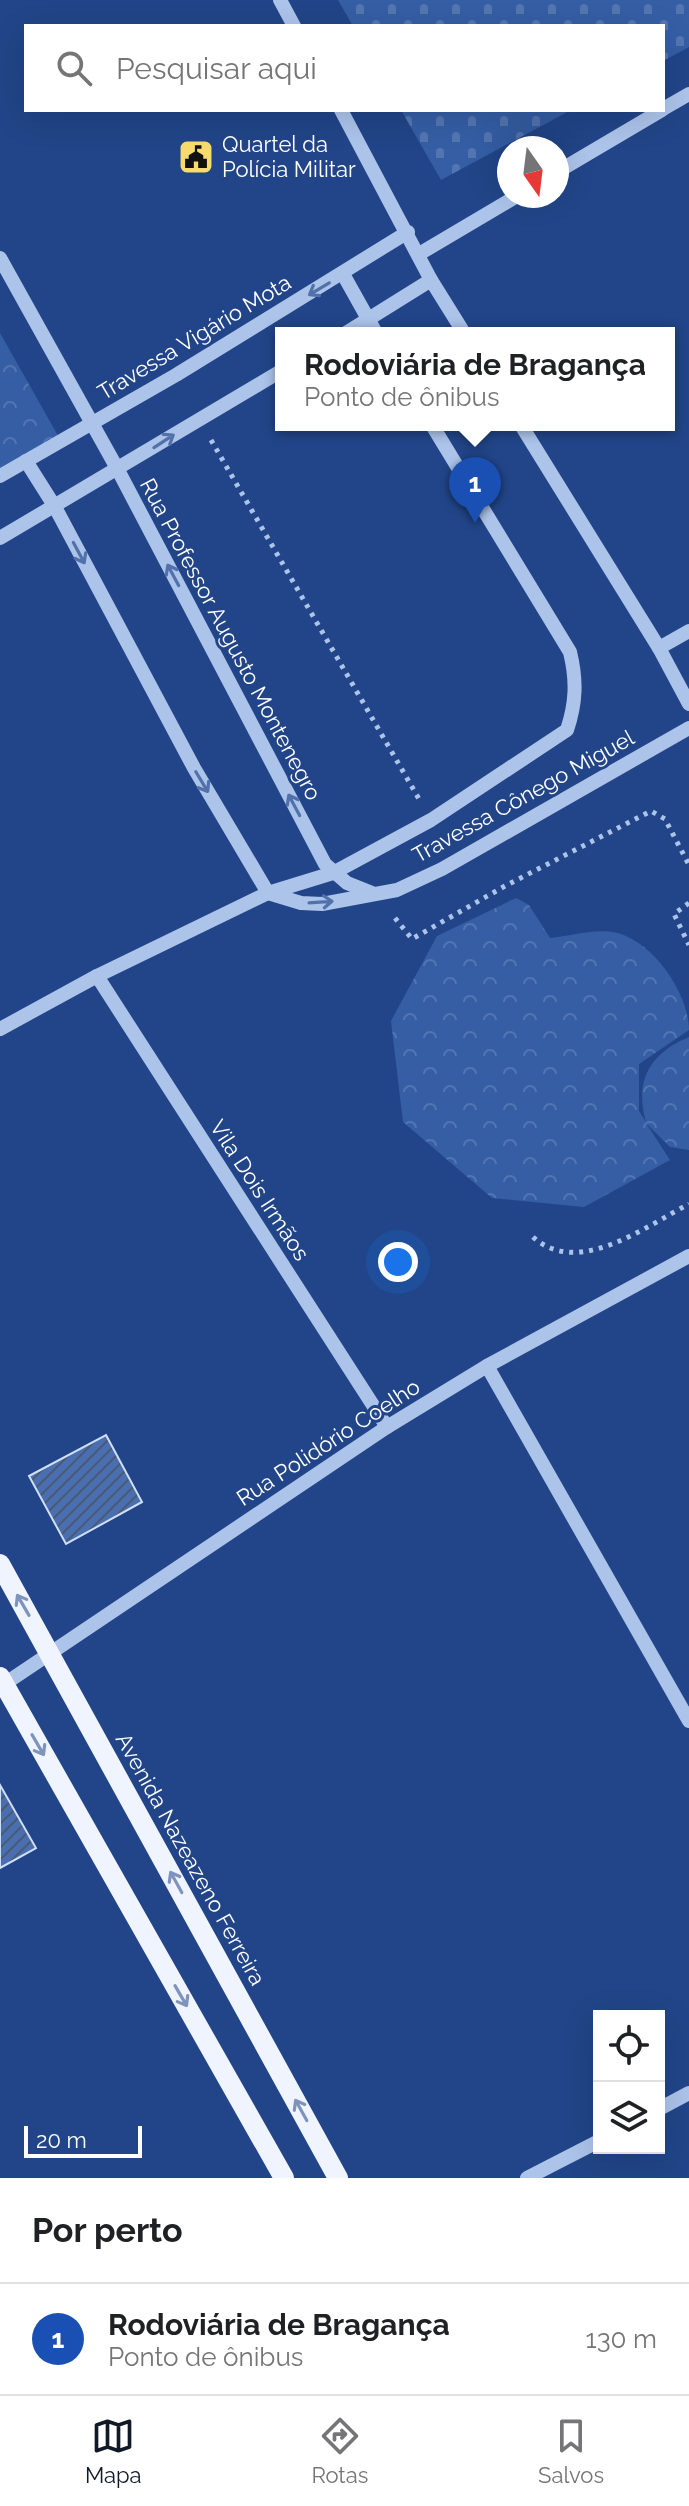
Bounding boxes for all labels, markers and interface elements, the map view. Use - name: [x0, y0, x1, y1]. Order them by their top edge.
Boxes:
- search box: [24, 24, 665, 112]
- icon: search: [52, 46, 96, 90]
- text: Pesquisar aqui: [116, 51, 317, 86]
- place label: Quartel da Polícia Militar: [222, 131, 356, 182]
- north arrow: [497, 136, 569, 208]
- public building icon: Quartel da Polícia Militar: [177, 138, 215, 176]
- street label: Travessa Vigário Mota: [93, 269, 295, 405]
- one-way arrow: [308, 281, 331, 297]
- popup: [275, 327, 675, 431]
- text: Rodoviária de Bragança: [304, 347, 646, 382]
- text: Ponto de ônibus: [304, 382, 500, 412]
- one-way arrow: [152, 433, 174, 449]
- pin: 1: [449, 457, 501, 523]
- street label: Rua Professor Augusto Montenegro: [135, 474, 327, 804]
- one-way arrow: [72, 541, 88, 565]
- one-way arrow: [165, 564, 181, 588]
- street label: Travessa Cônego Miguel: [407, 724, 639, 868]
- one-way arrow: [194, 770, 210, 793]
- one-way arrow: [286, 794, 302, 818]
- one-way arrow: [308, 894, 334, 909]
- street label: Vila Dois Irmãos: [205, 1115, 315, 1265]
- your location: [378, 1242, 418, 1282]
- street label: Rua Polidório Coelho: [232, 1373, 424, 1511]
- one-way arrow: [15, 1594, 31, 1617]
- street label: Avenida Nazeazeno Ferreira: [111, 1728, 271, 1990]
- one-way arrow: [31, 1733, 46, 1757]
- one-way arrow: [168, 1870, 183, 1894]
- one-way arrow: [173, 1984, 189, 2007]
- map controls: [593, 2010, 665, 2154]
- button: locate: [593, 2010, 665, 2082]
- button: layers: [593, 2082, 665, 2154]
- one-way arrow: [293, 2098, 308, 2122]
- scale bar: [24, 2122, 142, 2158]
- text: 20 m: [36, 2127, 87, 2153]
- text: Por perto: [32, 2210, 183, 2250]
- text: Rodoviária de Bragança: [108, 2307, 450, 2342]
- text: 1: [52, 2324, 64, 2354]
- text: 130 m: [586, 2324, 657, 2354]
- text: Ponto de ônibus: [108, 2342, 303, 2372]
- tab: Mapa: [85, 2414, 142, 2488]
- tab: Rotas: [311, 2414, 368, 2488]
- tab: Salvos: [538, 2414, 604, 2488]

